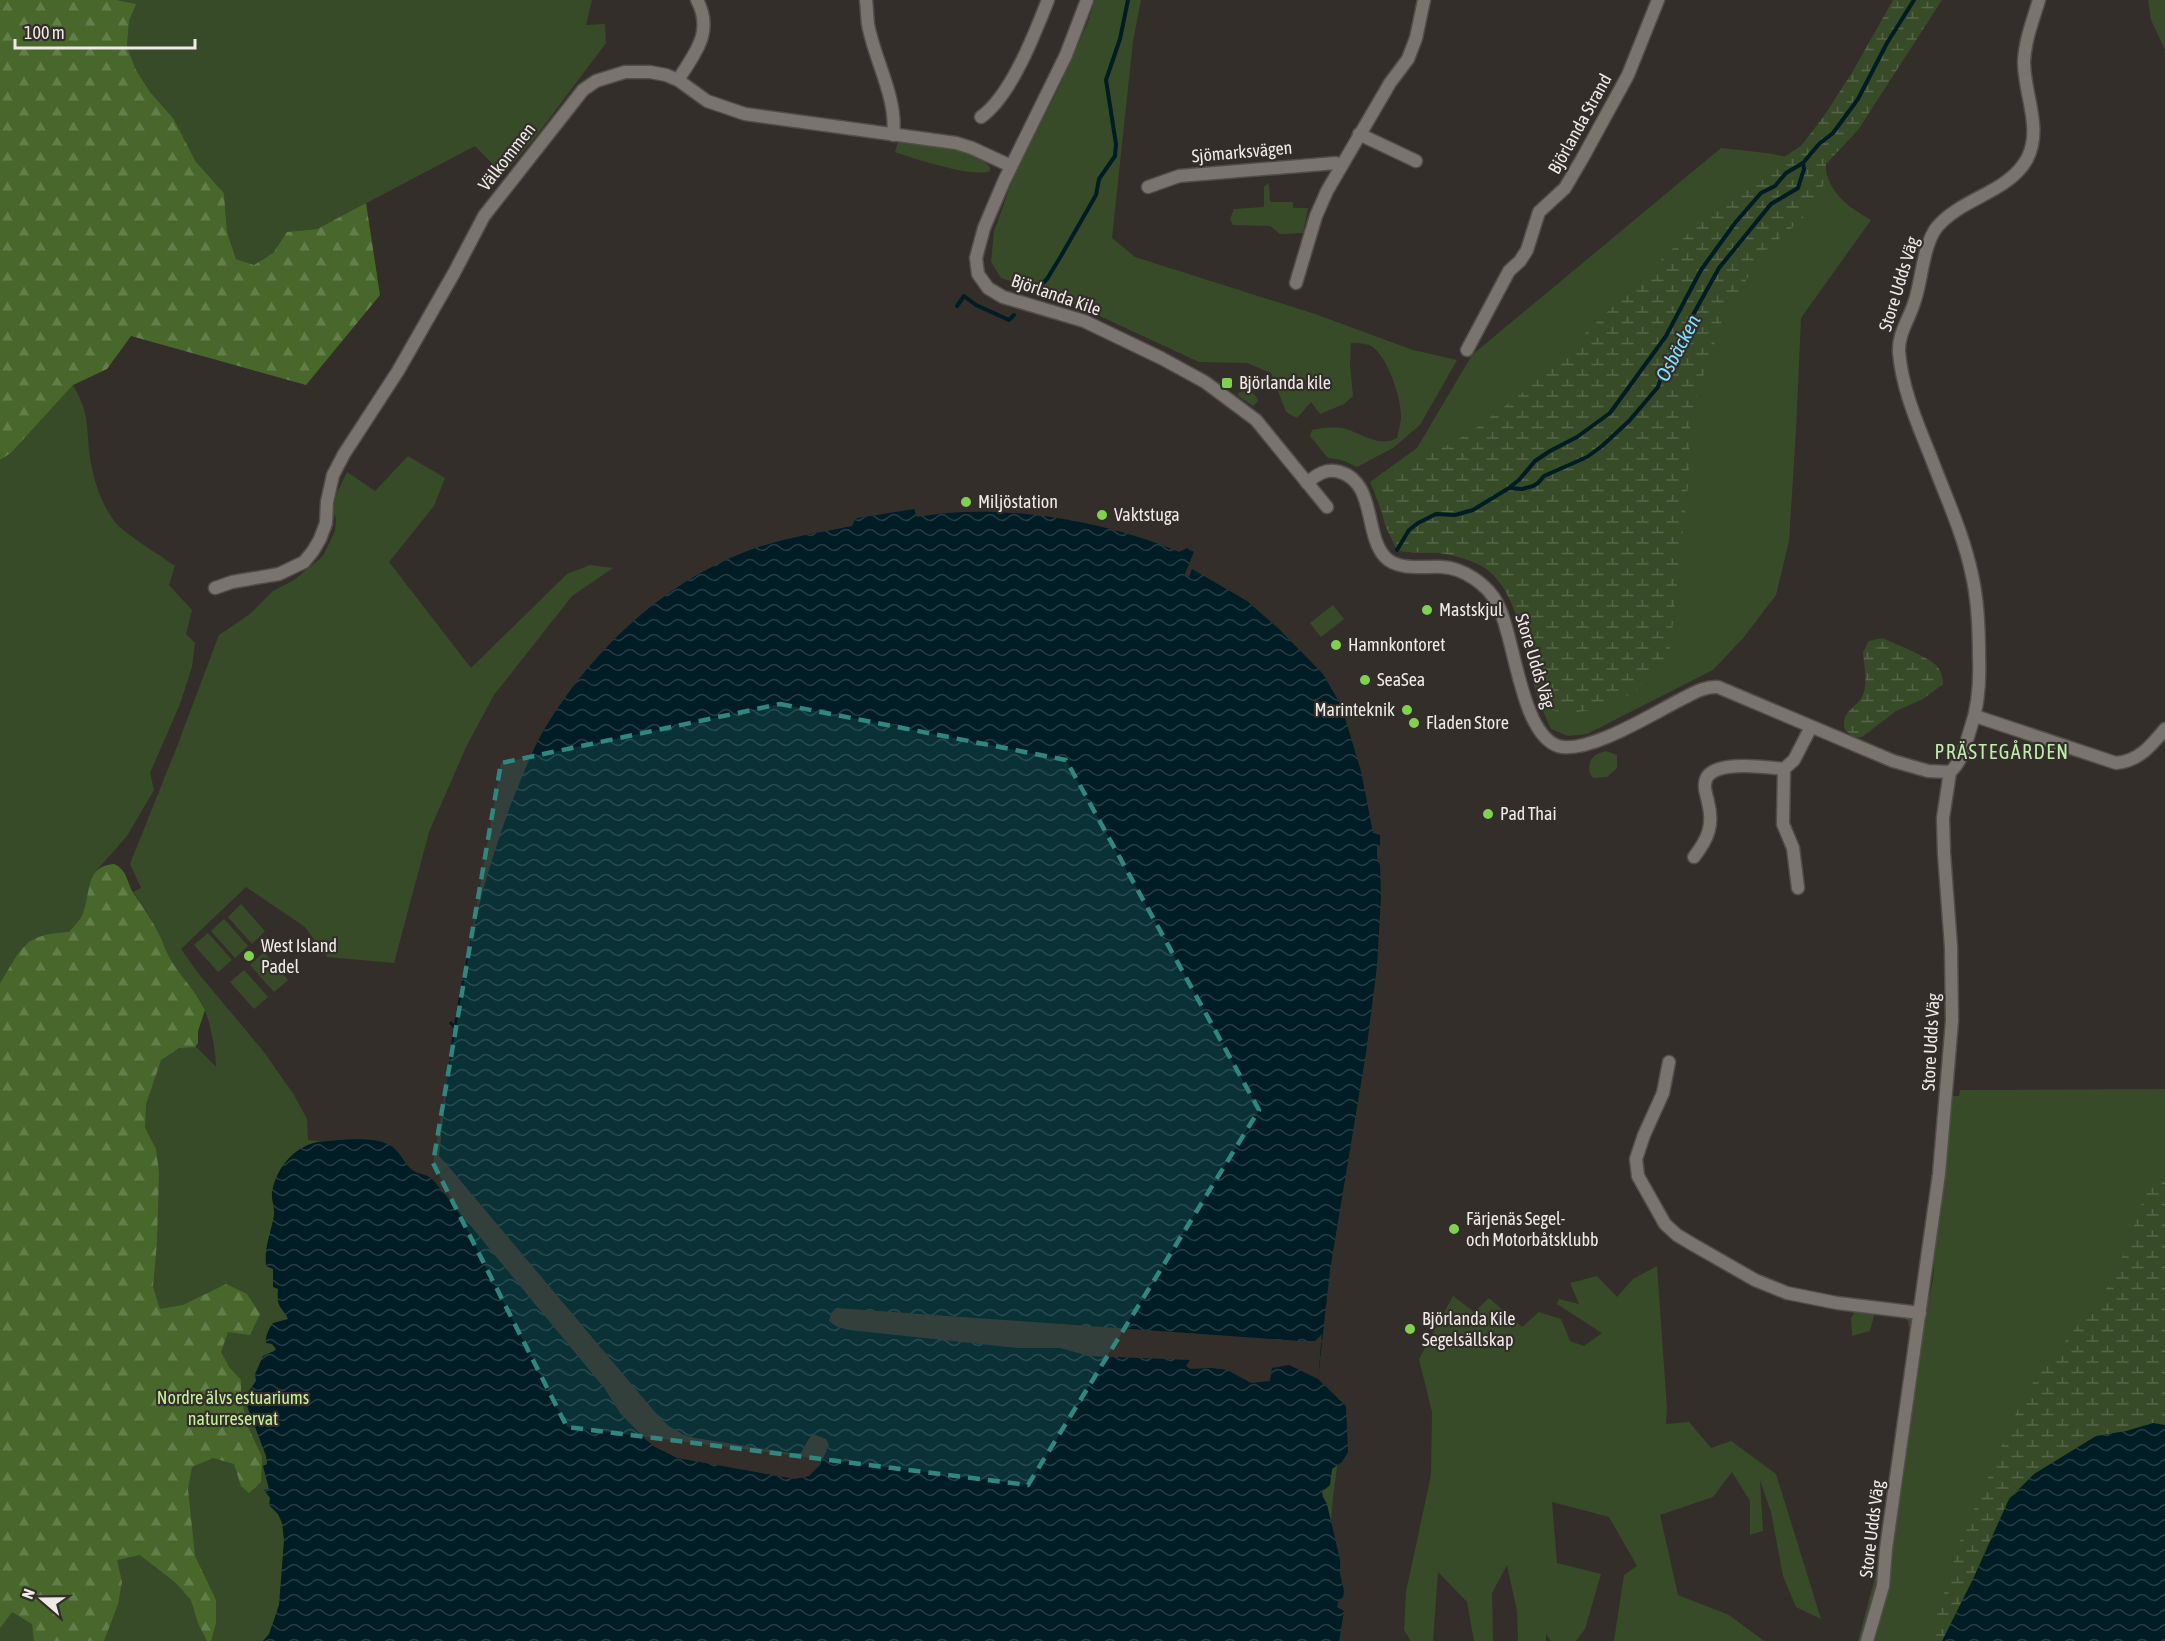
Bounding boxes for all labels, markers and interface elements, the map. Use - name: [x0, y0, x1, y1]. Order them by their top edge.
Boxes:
- scale bar: [15, 12, 195, 50]
- text: 100 m: [24, 22, 65, 43]
- street label: Björlanda Strand: [1543, 70, 1616, 177]
- street label: Välkommen: [474, 119, 540, 195]
- street label: Sjömarksvägen: [1191, 137, 1293, 166]
- street label: Store Udds Väg: [1874, 234, 1923, 334]
- street label: Björlanda Kile: [1009, 269, 1104, 320]
- water label: Osbäcken: [1650, 310, 1705, 385]
- place label: Björlanda kile: [1239, 372, 1331, 393]
- marker: Björlanda kile: [1220, 376, 1234, 390]
- place label: Miljöstation: [978, 491, 1058, 512]
- marker: Miljöstation: [959, 495, 973, 509]
- place label: Vaktstuga: [1114, 504, 1180, 525]
- marker: Vaktstuga: [1095, 508, 1109, 522]
- place label: Mastskjul: [1439, 599, 1503, 620]
- marker: Mastskjul: [1420, 603, 1434, 617]
- street label: Store Udds Väg: [1511, 611, 1560, 711]
- place label: Hamnkontoret: [1348, 634, 1445, 655]
- marker: Hamnkontoret: [1329, 638, 1343, 652]
- place label: SeaSea: [1377, 669, 1425, 690]
- marker: SeaSea: [1358, 673, 1372, 687]
- place label: Marinteknik: [1315, 699, 1395, 720]
- marker: Marinteknik: [1400, 703, 1414, 717]
- place label: Fladen Store: [1426, 712, 1509, 733]
- marker: Fladen Store: [1407, 716, 1421, 730]
- district label: PRÄSTEGÅRDEN: [1934, 740, 2070, 763]
- place label: Pad Thai: [1500, 803, 1557, 824]
- marker: Pad Thai: [1481, 807, 1495, 821]
- place label: West Island Padel: [261, 935, 337, 977]
- marker: West Island Padel: [242, 949, 256, 963]
- street label: Store Udds Väg: [1917, 992, 1944, 1091]
- place label: Färjenäs Segel- och Motorbåtsklubb: [1466, 1208, 1599, 1250]
- marker: Färjenäs Segel- och Motorbåtsklubb: [1447, 1222, 1461, 1236]
- place label: Björlanda Kile Segelsällskap: [1422, 1308, 1515, 1350]
- marker: Björlanda Kile Segelsällskap: [1403, 1322, 1417, 1336]
- park label: Nordre älvs estuariums naturreservat: [157, 1387, 309, 1429]
- street label: Store Udds Väg: [1855, 1479, 1888, 1579]
- north arrow: [12, 1569, 72, 1629]
- text: N: [18, 1586, 38, 1601]

